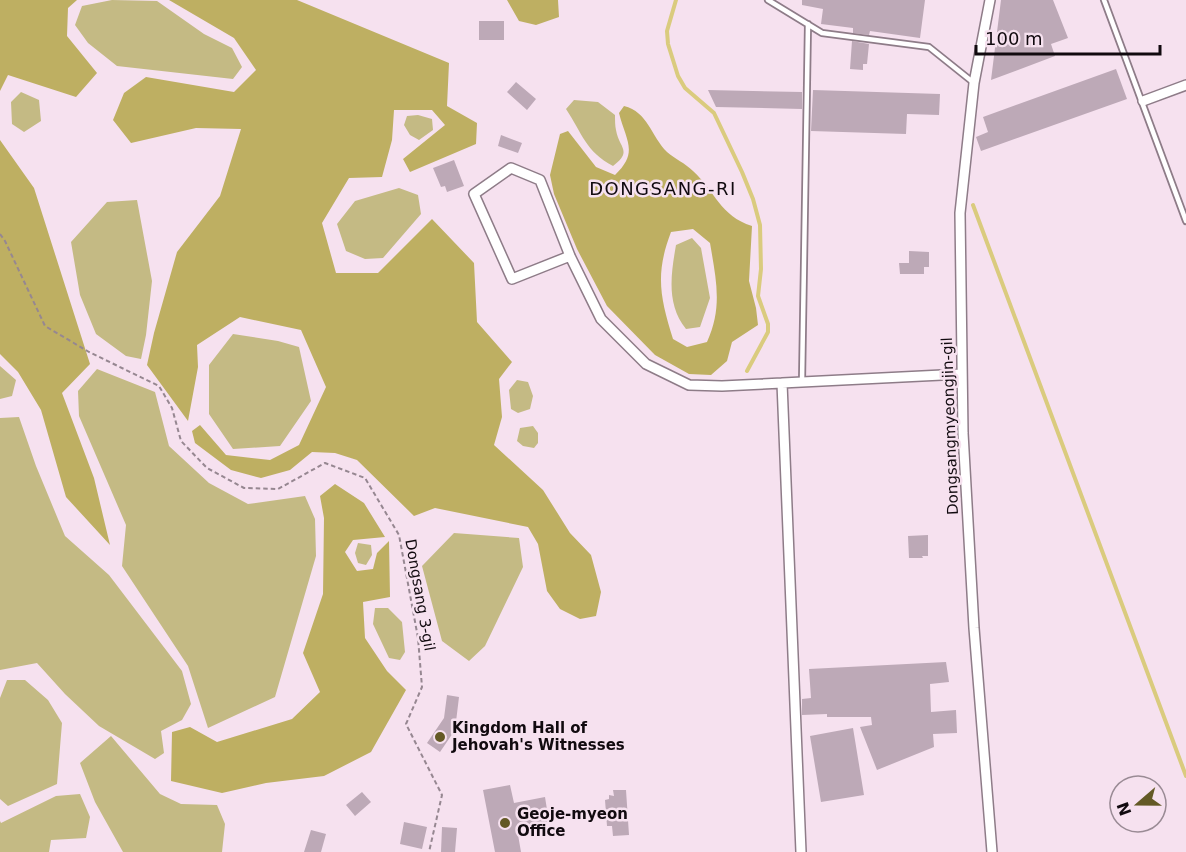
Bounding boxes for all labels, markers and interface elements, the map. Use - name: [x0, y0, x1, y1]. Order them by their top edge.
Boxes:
- scale bar: [976, 18, 1160, 56]
- text: 100 m: [985, 28, 1043, 49]
- district label: DONGSANG-RI: [589, 178, 737, 199]
- street label: Dongsangmyeongjin-gil: [938, 337, 962, 515]
- street label: Dongsang 3-gil: [401, 538, 439, 652]
- place label: Kingdom Hall of Jehovah's Witnesses: [451, 719, 625, 754]
- marker: Kingdom Hall of Jehovah's Witnesses: [433, 730, 447, 744]
- north arrow: [1108, 774, 1168, 834]
- text: N: [1113, 799, 1136, 819]
- place label: Geoje-myeon Office: [517, 805, 628, 840]
- marker: Geoje-myeon Office: [498, 816, 512, 830]

